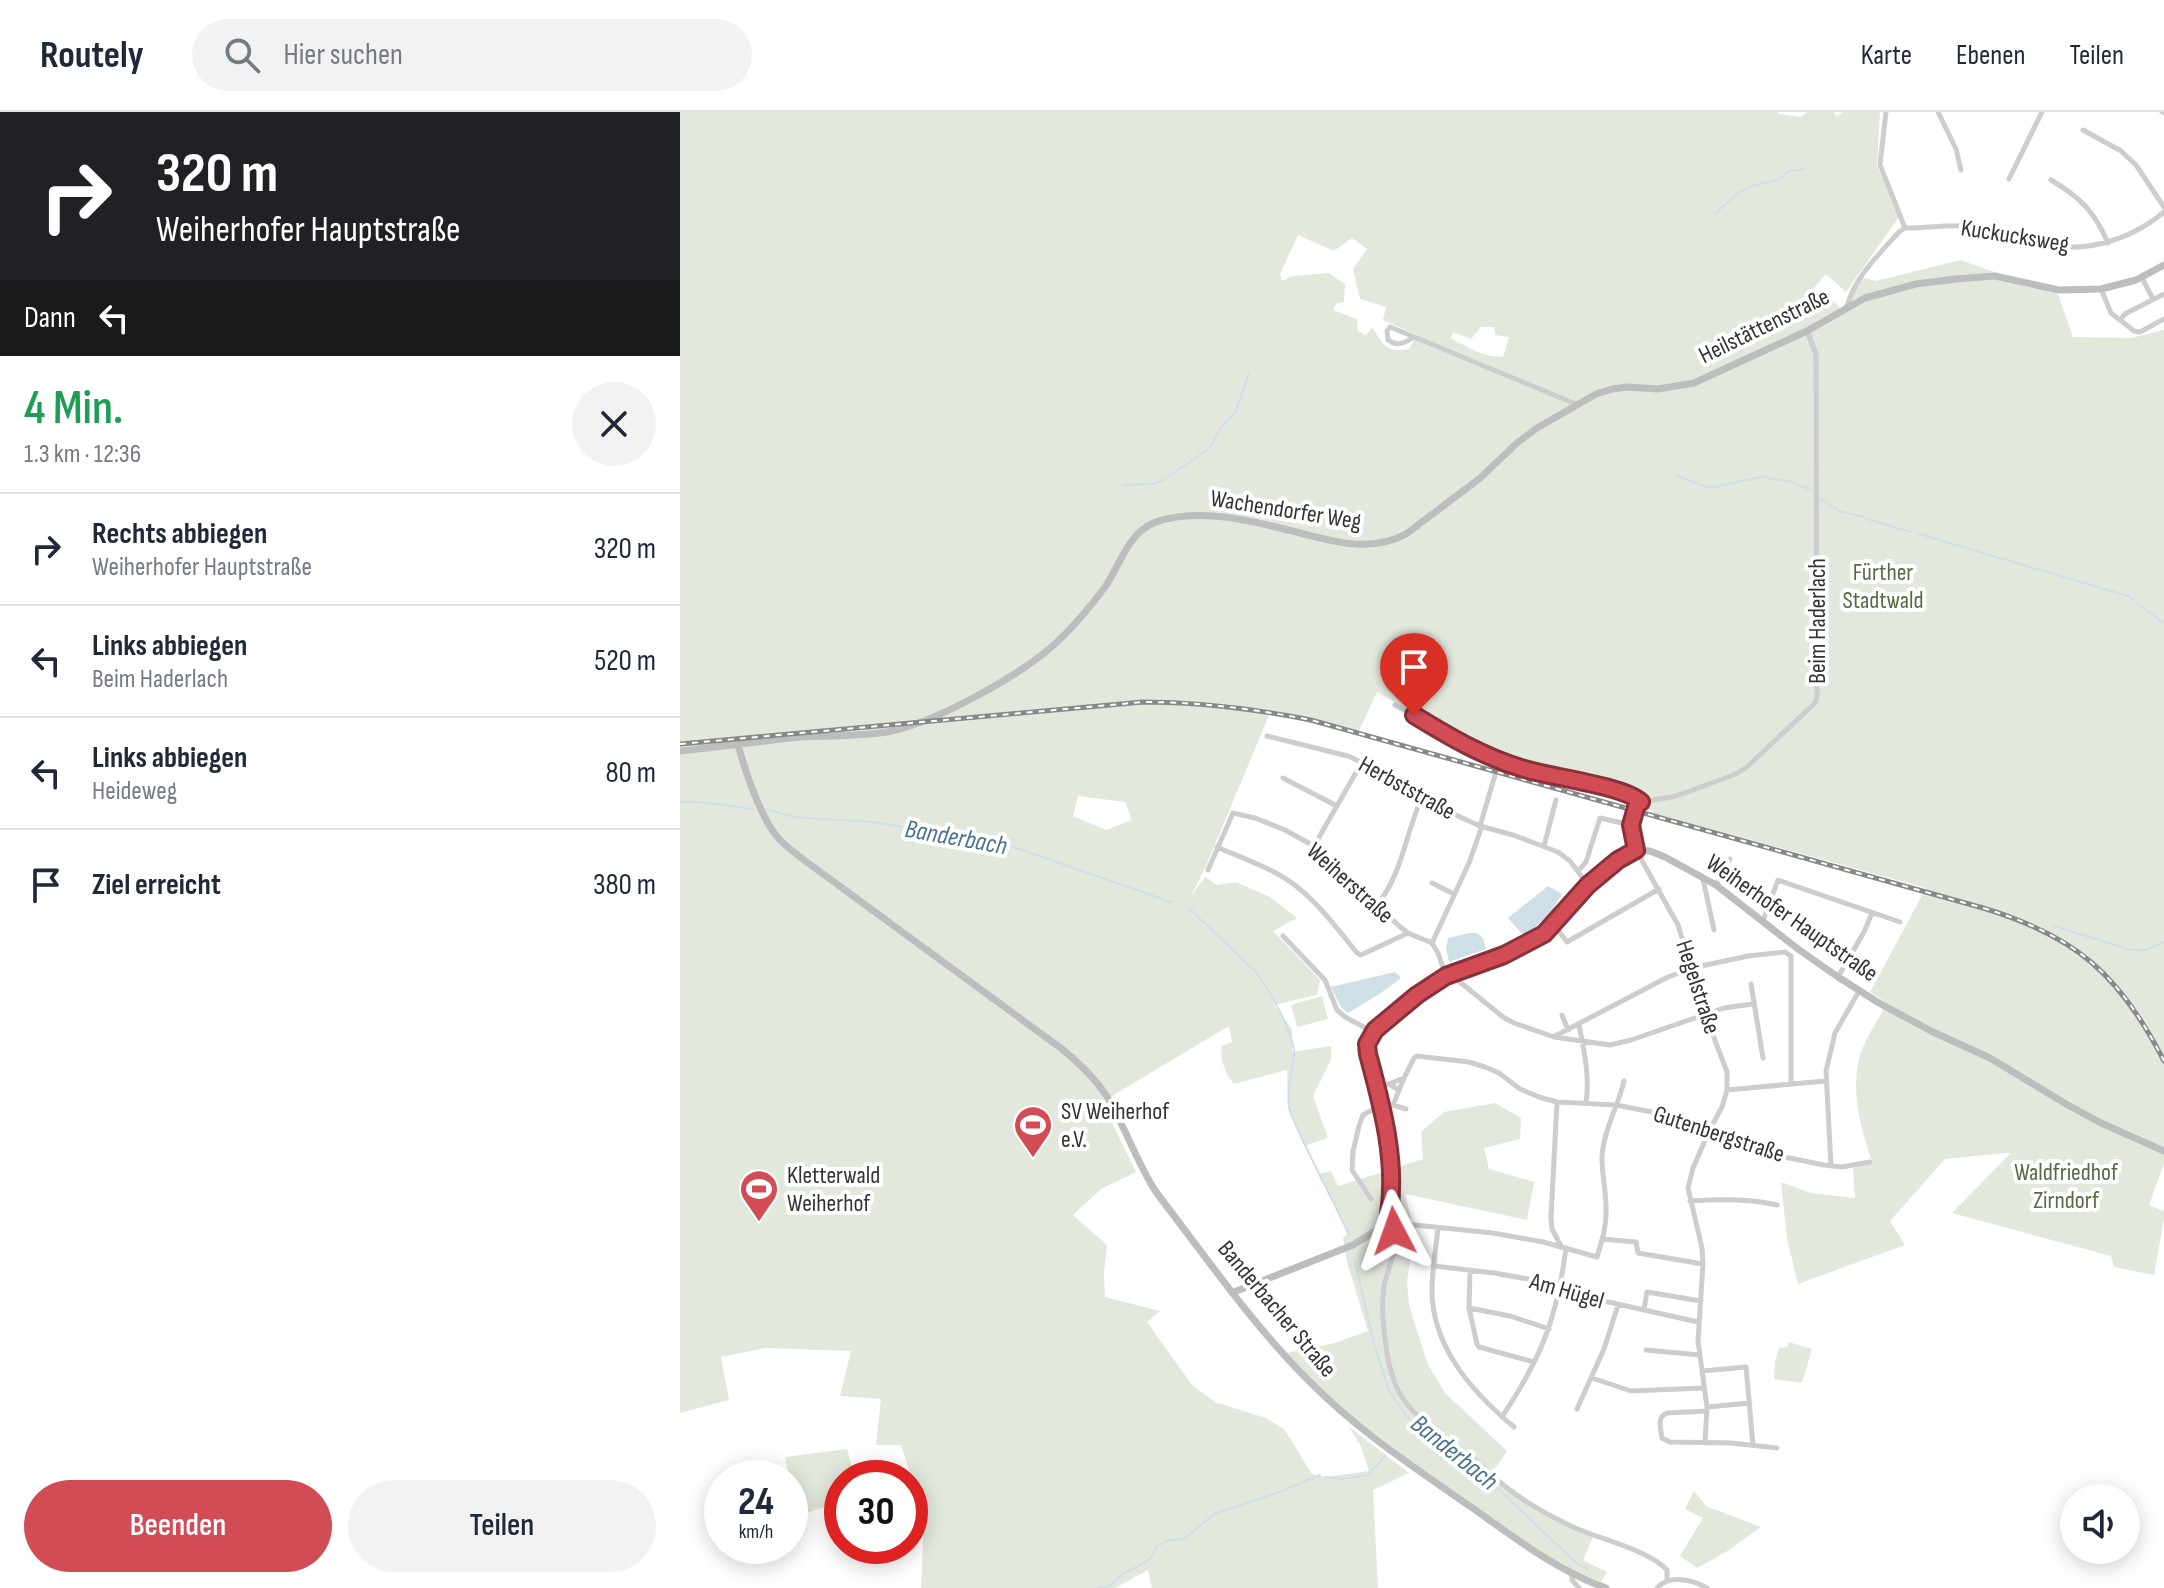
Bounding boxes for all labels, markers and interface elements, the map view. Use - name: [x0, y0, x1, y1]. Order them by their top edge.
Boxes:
- search box: [192, 19, 752, 91]
- text: Routely: [40, 33, 144, 78]
- icon: search: [220, 33, 264, 77]
- text: Hier suchen: [284, 37, 403, 73]
- text: Karte: [1861, 39, 1912, 72]
- text: Ebenen: [1956, 39, 2026, 72]
- text: Teilen: [2070, 39, 2124, 72]
- text: 320 m: [156, 141, 278, 208]
- icon: right: [24, 144, 128, 248]
- text: Weiherhofer Hauptstraße: [156, 209, 461, 252]
- street label: Kuckucksweg: [1959, 213, 2071, 259]
- street label: Heilstättenstraße: [1694, 282, 1834, 370]
- icon: left: [92, 296, 136, 340]
- text: Dann: [24, 300, 76, 336]
- text: 4 Min.: [24, 380, 123, 437]
- button: close: [572, 382, 656, 466]
- text: 1.3 km · 12:36: [24, 439, 141, 470]
- street label: Wachendorfer Weg: [1208, 484, 1364, 536]
- text: Rechts abbiegen: [92, 516, 267, 552]
- icon: right: [24, 527, 68, 571]
- text: 320 m: [594, 531, 656, 567]
- text: Weiherhofer Hauptstraße: [92, 552, 312, 583]
- street label: Beim Haderlach: [1803, 558, 1832, 684]
- park label: Fürther Stadtwald: [1843, 558, 1923, 615]
- text: Links abbiegen: [92, 628, 247, 664]
- pin: [1380, 633, 1448, 715]
- icon: left: [24, 639, 68, 683]
- text: 520 m: [594, 643, 656, 679]
- icon: arrive: [1392, 645, 1436, 689]
- text: Beim Haderlach: [92, 664, 228, 695]
- text: Links abbiegen: [92, 740, 247, 776]
- street label: Herbststraße: [1354, 750, 1460, 826]
- icon: left: [24, 751, 68, 795]
- text: 80 m: [605, 755, 656, 791]
- text: Heideweg: [92, 776, 177, 807]
- water label: Banderbach: [903, 814, 1009, 862]
- street label: Weiherstraße: [1300, 836, 1400, 930]
- street label: Weiherhofer Hauptstraße: [1701, 848, 1883, 988]
- icon: arrive: [24, 863, 68, 907]
- text: Ziel erreicht: [92, 867, 221, 903]
- text: 380 m: [593, 867, 656, 903]
- street label: Hegelstraße: [1669, 936, 1727, 1038]
- place label: SV Weiherhof e.V.: [1061, 1097, 1170, 1154]
- street label: Gutenbergstraße: [1650, 1099, 1788, 1169]
- sports icon: SV Weiherhof e.V.: [1012, 1104, 1054, 1159]
- park label: Waldfriedhof Zirndorf: [2014, 1158, 2119, 1215]
- place label: Kletterwald Weiherhof: [787, 1161, 880, 1218]
- sports icon: Kletterwald Weiherhof: [738, 1168, 780, 1223]
- position arrow: [1352, 1189, 1436, 1273]
- street label: Banderbacher Straße: [1211, 1235, 1343, 1383]
- street label: Am Hügel: [1526, 1266, 1607, 1315]
- water label: Banderbach: [1404, 1409, 1504, 1498]
- speed limit sign: 30: [824, 1460, 928, 1564]
- text: 24: [738, 1478, 774, 1526]
- button: Beenden: [24, 1480, 332, 1572]
- button: Teilen: [348, 1480, 656, 1572]
- map controls: [2060, 1484, 2140, 1564]
- button: sound: [2060, 1484, 2140, 1564]
- text: km/h: [739, 1520, 773, 1544]

